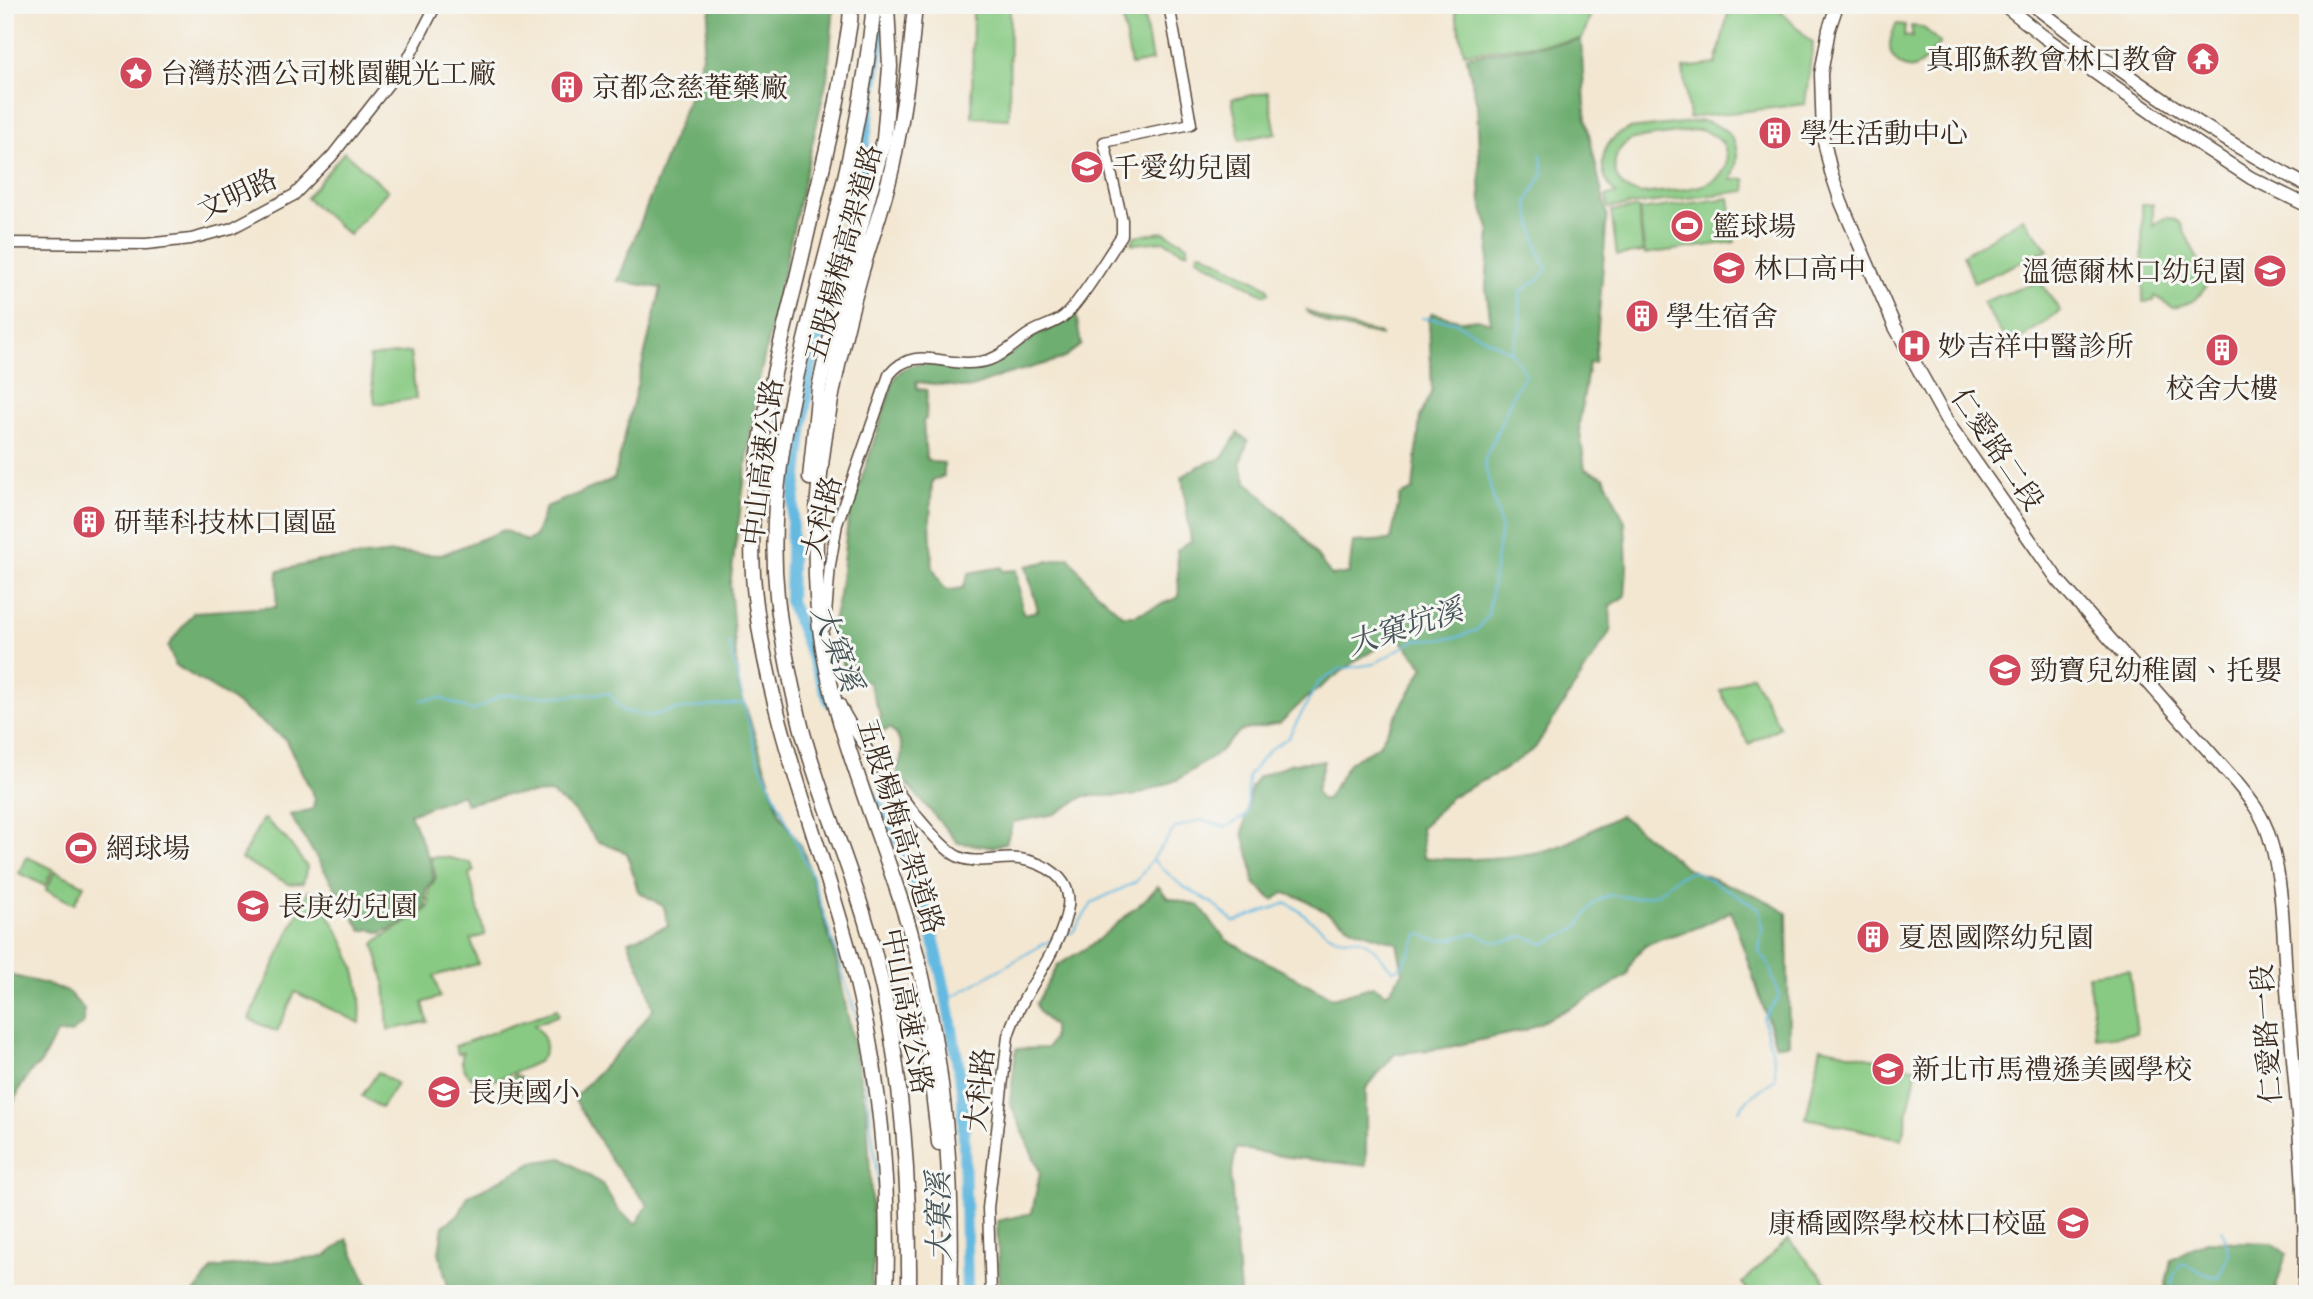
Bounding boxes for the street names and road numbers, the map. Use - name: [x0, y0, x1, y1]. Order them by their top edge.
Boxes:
- street label: 五股楊梅高架道路: [800, 141, 891, 366]
- street label: 文明路: [193, 163, 284, 230]
- street label: 中山高速公路: [737, 377, 792, 548]
- street label: 仁愛路二段: [1942, 383, 2050, 518]
- street label: 大科路: [796, 473, 851, 563]
- street label: 五股楊梅高架道路: [847, 715, 950, 939]
- street label: 中山高速公路: [872, 926, 939, 1097]
- street label: 仁愛路一段: [2246, 963, 2291, 1105]
- street label: 大科路: [960, 1047, 1003, 1134]

